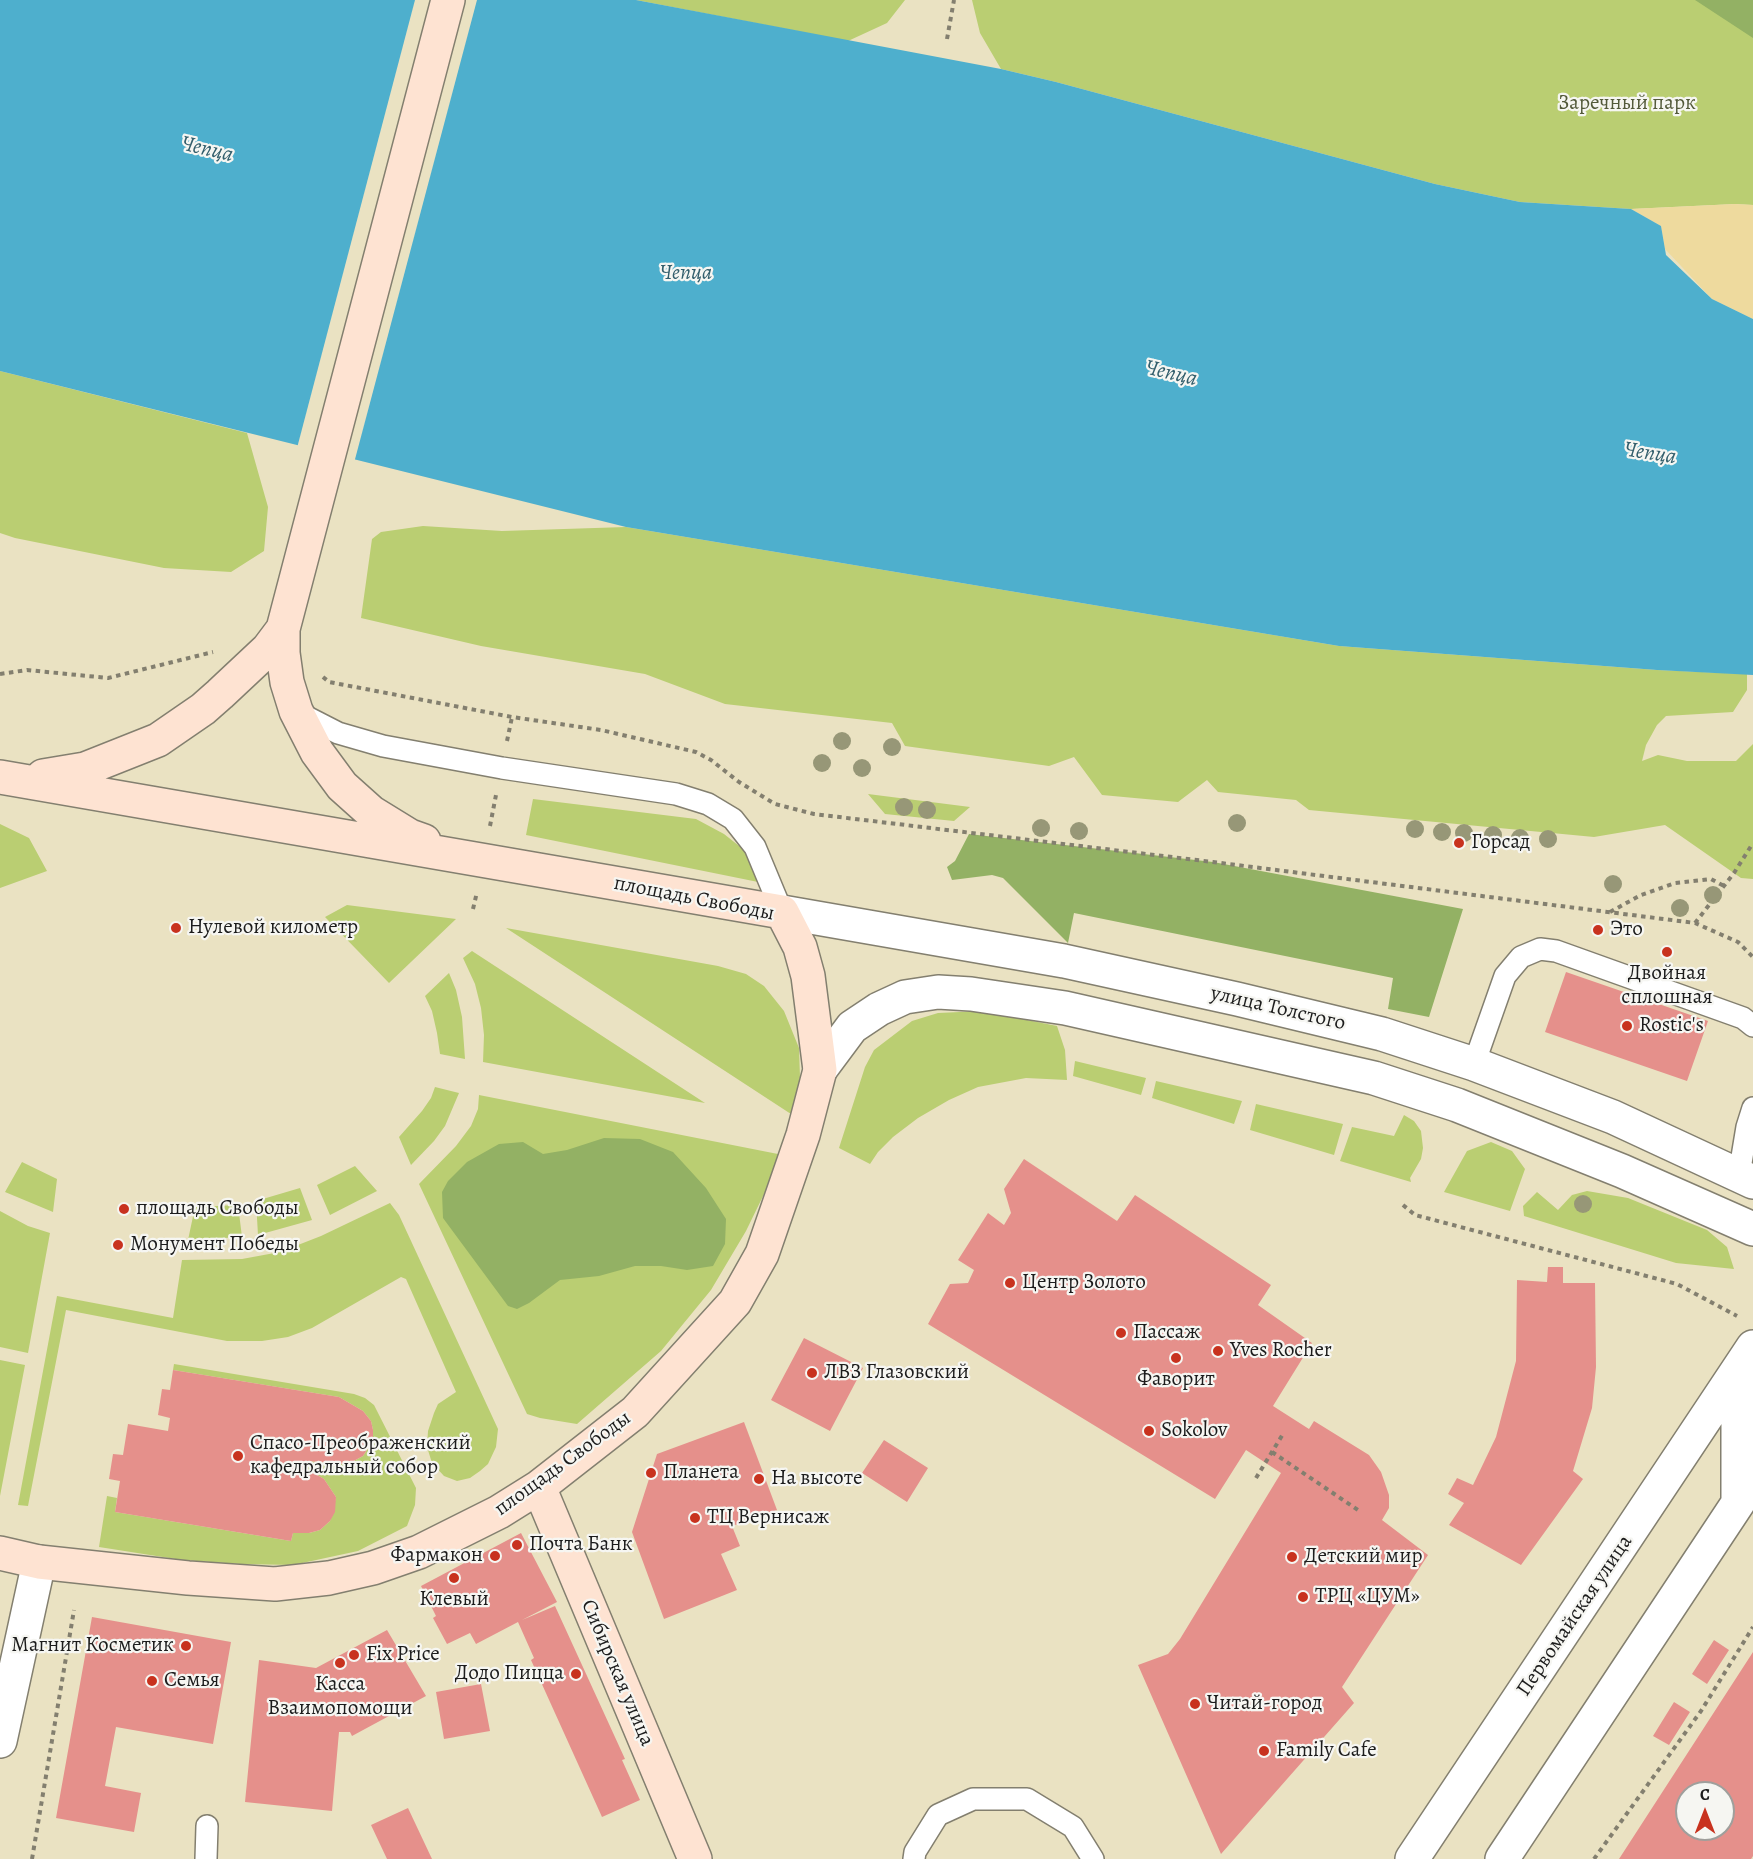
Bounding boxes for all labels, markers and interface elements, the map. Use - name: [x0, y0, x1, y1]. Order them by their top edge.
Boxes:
- park label: Заречный парк: [1558, 91, 1696, 117]
- water label: Чепца: [178, 131, 236, 169]
- water label: Чепца: [660, 261, 712, 287]
- water label: Чепца: [1142, 355, 1200, 393]
- water label: Чепца: [1622, 437, 1678, 471]
- place label: Горсад: [1471, 830, 1530, 856]
- marker: Горсад: [1452, 836, 1466, 850]
- street label: площадь Свободы: [612, 871, 776, 927]
- place label: Нулевой километр: [188, 915, 358, 941]
- place label: Это: [1610, 917, 1643, 943]
- marker: Нулевой километр: [169, 921, 183, 935]
- marker: Это: [1591, 923, 1605, 937]
- marker: Двойная сплошная: [1660, 945, 1674, 959]
- place label: Двойная сплошная: [1621, 961, 1713, 1011]
- street label: улица Толстого: [1208, 981, 1348, 1037]
- place label: Rostic's: [1639, 1013, 1704, 1039]
- marker: Rostic's: [1620, 1019, 1634, 1033]
- place label: площадь Свободы: [136, 1196, 299, 1222]
- marker: площадь Свободы: [117, 1202, 131, 1216]
- place label: Монумент Победы: [130, 1232, 299, 1258]
- marker: Монумент Победы: [111, 1238, 125, 1252]
- place label: Центр Золото: [1022, 1270, 1146, 1296]
- marker: Центр Золото: [1003, 1276, 1017, 1290]
- place label: Пассаж: [1133, 1320, 1200, 1346]
- marker: Пассаж: [1114, 1326, 1128, 1340]
- place label: Yves Rocher: [1230, 1338, 1332, 1364]
- marker: Yves Rocher: [1211, 1344, 1225, 1358]
- marker: Фаворит: [1169, 1351, 1183, 1365]
- place label: ЛВЗ Глазовский: [824, 1360, 969, 1386]
- marker: ЛВЗ Глазовский: [805, 1366, 819, 1380]
- place label: Фаворит: [1137, 1367, 1215, 1393]
- street label: площадь Свободы: [490, 1406, 636, 1522]
- place label: Sokolov: [1161, 1418, 1227, 1444]
- marker: Sokolov: [1142, 1424, 1156, 1438]
- place label: Спасо-Преображенский кафедральный собор: [250, 1431, 471, 1481]
- marker: Спасо-Преображенский кафедральный собор: [231, 1449, 245, 1463]
- place label: Планета: [663, 1460, 739, 1486]
- marker: Планета: [644, 1466, 658, 1480]
- place label: На высоте: [771, 1466, 863, 1492]
- marker: На высоте: [752, 1472, 766, 1486]
- place label: ТЦ Вернисаж: [707, 1505, 829, 1531]
- marker: ТЦ Вернисаж: [688, 1511, 702, 1525]
- street label: Первомайская улица: [1512, 1531, 1638, 1701]
- place label: Почта Банк: [529, 1532, 633, 1558]
- marker: Почта Банк: [510, 1538, 524, 1552]
- place label: Фармакон: [390, 1543, 483, 1569]
- place label: Детский мир: [1304, 1544, 1423, 1570]
- marker: Фармакон: [488, 1549, 502, 1563]
- marker: Детский мир: [1285, 1550, 1299, 1564]
- marker: Клевый: [447, 1571, 461, 1585]
- place label: ТРЦ «ЦУМ»: [1315, 1584, 1420, 1610]
- place label: Клевый: [419, 1587, 489, 1613]
- marker: ТРЦ «ЦУМ»: [1296, 1590, 1310, 1604]
- street label: Сибирская улица: [575, 1596, 659, 1750]
- place label: Магнит Косметик: [11, 1633, 174, 1659]
- marker: Магнит Косметик: [179, 1639, 193, 1653]
- place label: Fix Price: [366, 1642, 440, 1668]
- marker: Fix Price: [347, 1648, 361, 1662]
- marker: Касса Взаимопомощи: [333, 1656, 347, 1670]
- place label: Додо Пицца: [455, 1661, 564, 1687]
- marker: Додо Пицца: [569, 1667, 583, 1681]
- place label: Семья: [164, 1668, 220, 1694]
- place label: Касса Взаимопомощи: [267, 1672, 413, 1722]
- marker: Семья: [145, 1674, 159, 1688]
- place label: Читай-город: [1207, 1691, 1322, 1717]
- marker: Читай-город: [1188, 1697, 1202, 1711]
- place label: Family Cafe: [1276, 1738, 1377, 1764]
- marker: Family Cafe: [1257, 1744, 1271, 1758]
- north arrow: [1675, 1781, 1735, 1841]
- text: С: [1700, 1784, 1710, 1806]

